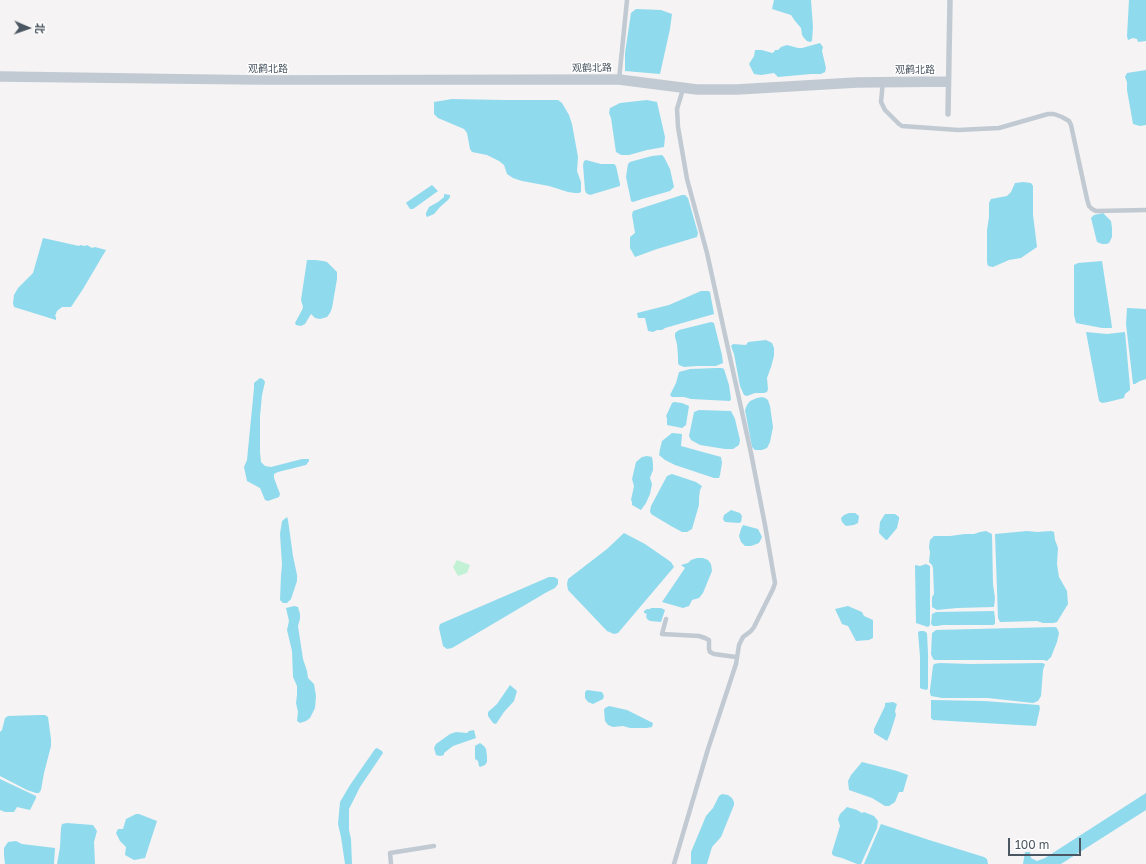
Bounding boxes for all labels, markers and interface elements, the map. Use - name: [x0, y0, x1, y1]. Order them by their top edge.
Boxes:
- north arrow: [8, 8, 48, 48]
- text: 北: [34, 23, 47, 34]
- street label: 观鹤北路: [572, 62, 612, 74]
- street label: 观鹤北路: [248, 63, 288, 75]
- street label: 观鹤北路: [895, 64, 935, 76]
- scale bar: [1010, 830, 1083, 856]
- text: 100 m: [1015, 837, 1049, 852]

